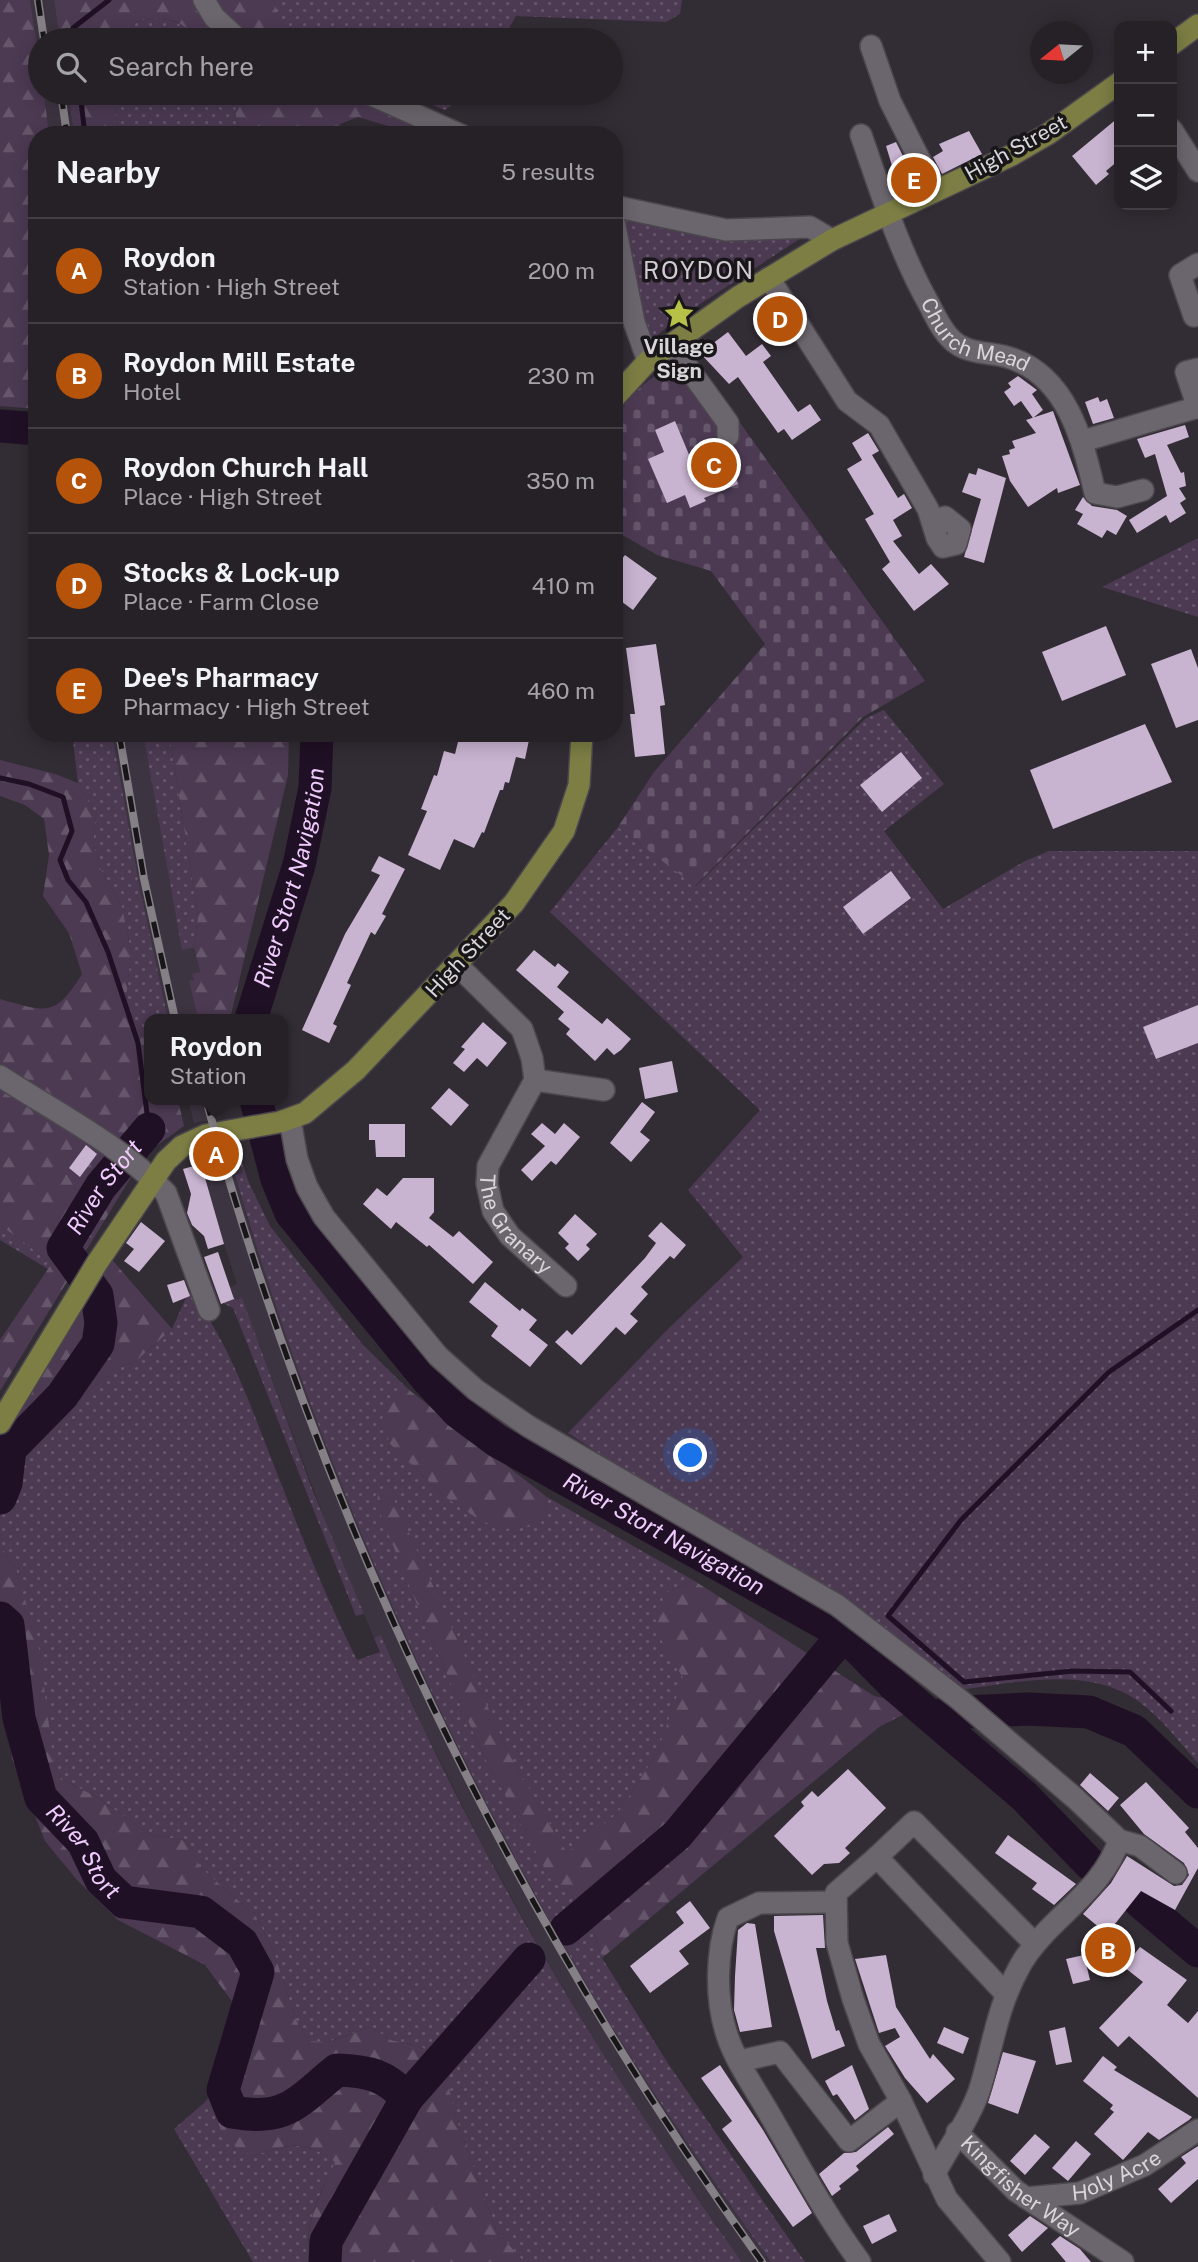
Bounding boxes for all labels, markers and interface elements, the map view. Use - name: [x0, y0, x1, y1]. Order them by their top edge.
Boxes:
- north arrow: [1030, 21, 1093, 84]
- map controls: [1114, 21, 1177, 210]
- button: +: [1114, 21, 1177, 84]
- search box: [28, 28, 623, 105]
- icon: search: [52, 48, 90, 86]
- text: Search here: [108, 51, 254, 82]
- button: −: [1114, 84, 1177, 147]
- street label: High Street: [960, 109, 1071, 186]
- button: layers: [1114, 147, 1177, 210]
- text: Nearby: [56, 154, 160, 190]
- pin: E: [891, 154, 937, 206]
- text: 5 results: [501, 158, 595, 185]
- text: Roydon: [123, 242, 216, 273]
- district label: ROYDON: [643, 256, 755, 284]
- text: A: [71, 257, 87, 284]
- text: 200 m: [528, 257, 595, 284]
- text: Station · High Street: [123, 273, 340, 300]
- pin: D: [757, 293, 803, 345]
- street label: Church Mead: [916, 293, 1034, 377]
- place icon: Village Sign: [662, 297, 696, 331]
- place label: Village Sign: [644, 334, 714, 383]
- text: Roydon Mill Estate: [123, 347, 355, 378]
- text: B: [71, 362, 87, 389]
- text: 230 m: [527, 362, 595, 389]
- text: Hotel: [123, 378, 182, 405]
- pin: C: [691, 439, 737, 491]
- text: Roydon Church Hall: [123, 452, 369, 483]
- text: C: [71, 467, 87, 494]
- text: 350 m: [526, 467, 595, 494]
- text: Place · High Street: [123, 483, 322, 510]
- text: Stocks & Lock-up: [123, 557, 340, 588]
- text: D: [71, 572, 87, 599]
- text: 410 m: [532, 572, 595, 599]
- text: Place · Farm Close: [123, 588, 319, 615]
- text: Dee's Pharmacy: [123, 662, 319, 693]
- text: E: [72, 677, 86, 704]
- text: 460 m: [527, 677, 595, 704]
- text: Pharmacy · High Street: [123, 693, 370, 720]
- water label: River Stort Navigation: [248, 767, 329, 991]
- street label: High Street: [420, 903, 515, 1002]
- popup: [144, 1014, 288, 1105]
- text: Roydon: [170, 1031, 262, 1062]
- text: Station: [170, 1062, 247, 1089]
- pin: A: [193, 1128, 239, 1180]
- water label: River Stort: [61, 1134, 147, 1239]
- street label: The Granary: [475, 1173, 557, 1280]
- your location: [673, 1438, 707, 1472]
- water label: River Stort Navigation: [559, 1467, 770, 1600]
- water label: River Stort: [41, 1798, 126, 1904]
- pin: B: [1085, 1924, 1131, 1976]
- street label: Kingfisher Way: [956, 2130, 1085, 2242]
- street label: Holy Acre: [1071, 2145, 1166, 2206]

